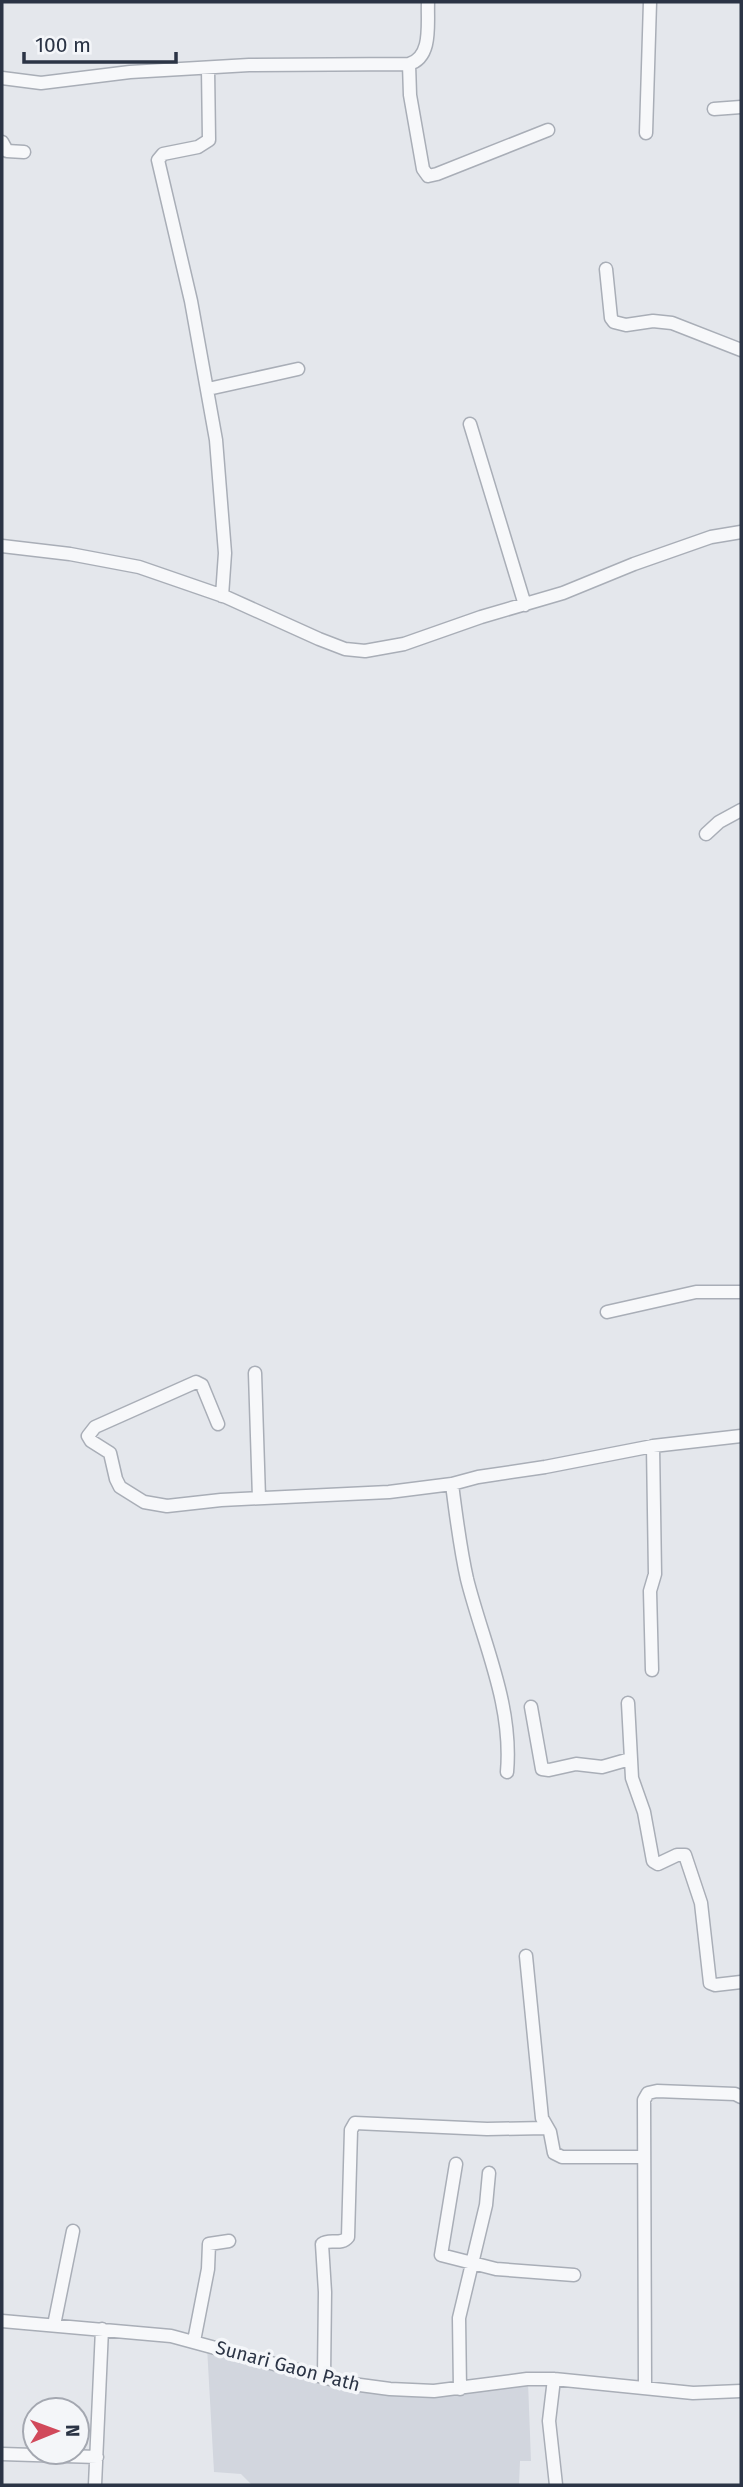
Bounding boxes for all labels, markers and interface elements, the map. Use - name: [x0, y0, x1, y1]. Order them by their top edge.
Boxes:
- scale bar: [24, 21, 177, 65]
- text: 100 m: [35, 32, 91, 58]
- street label: Sunari Gaon Path: [213, 2336, 363, 2396]
- north arrow: [21, 2396, 91, 2466]
- text: N: [61, 2424, 84, 2437]

